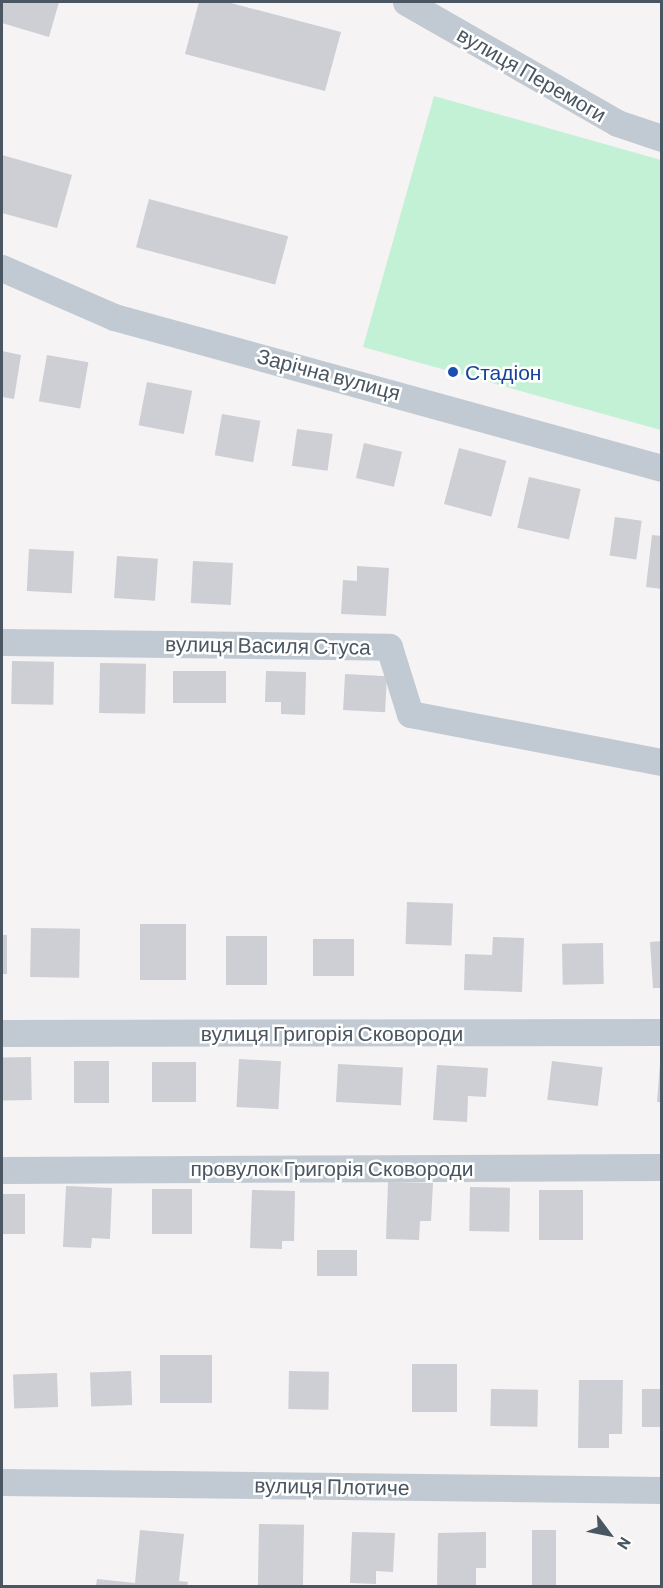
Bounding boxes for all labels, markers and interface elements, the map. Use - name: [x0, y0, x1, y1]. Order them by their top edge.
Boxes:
- street label: вулиця Перемоги: [453, 21, 611, 127]
- street label: Зарічна вулиця: [255, 343, 403, 405]
- place label: Стадіон: [465, 359, 541, 385]
- marker: Стадіон: [446, 365, 460, 379]
- street label: вулиця Василя Стуса: [165, 631, 371, 659]
- street label: вулиця Григорія Сковороди: [201, 1020, 463, 1046]
- street label: провулок Григорія Сковороди: [190, 1155, 474, 1181]
- street label: вулиця Плотиче: [254, 1472, 410, 1500]
- north arrow: [579, 1504, 639, 1564]
- text: N: [614, 1534, 636, 1553]

